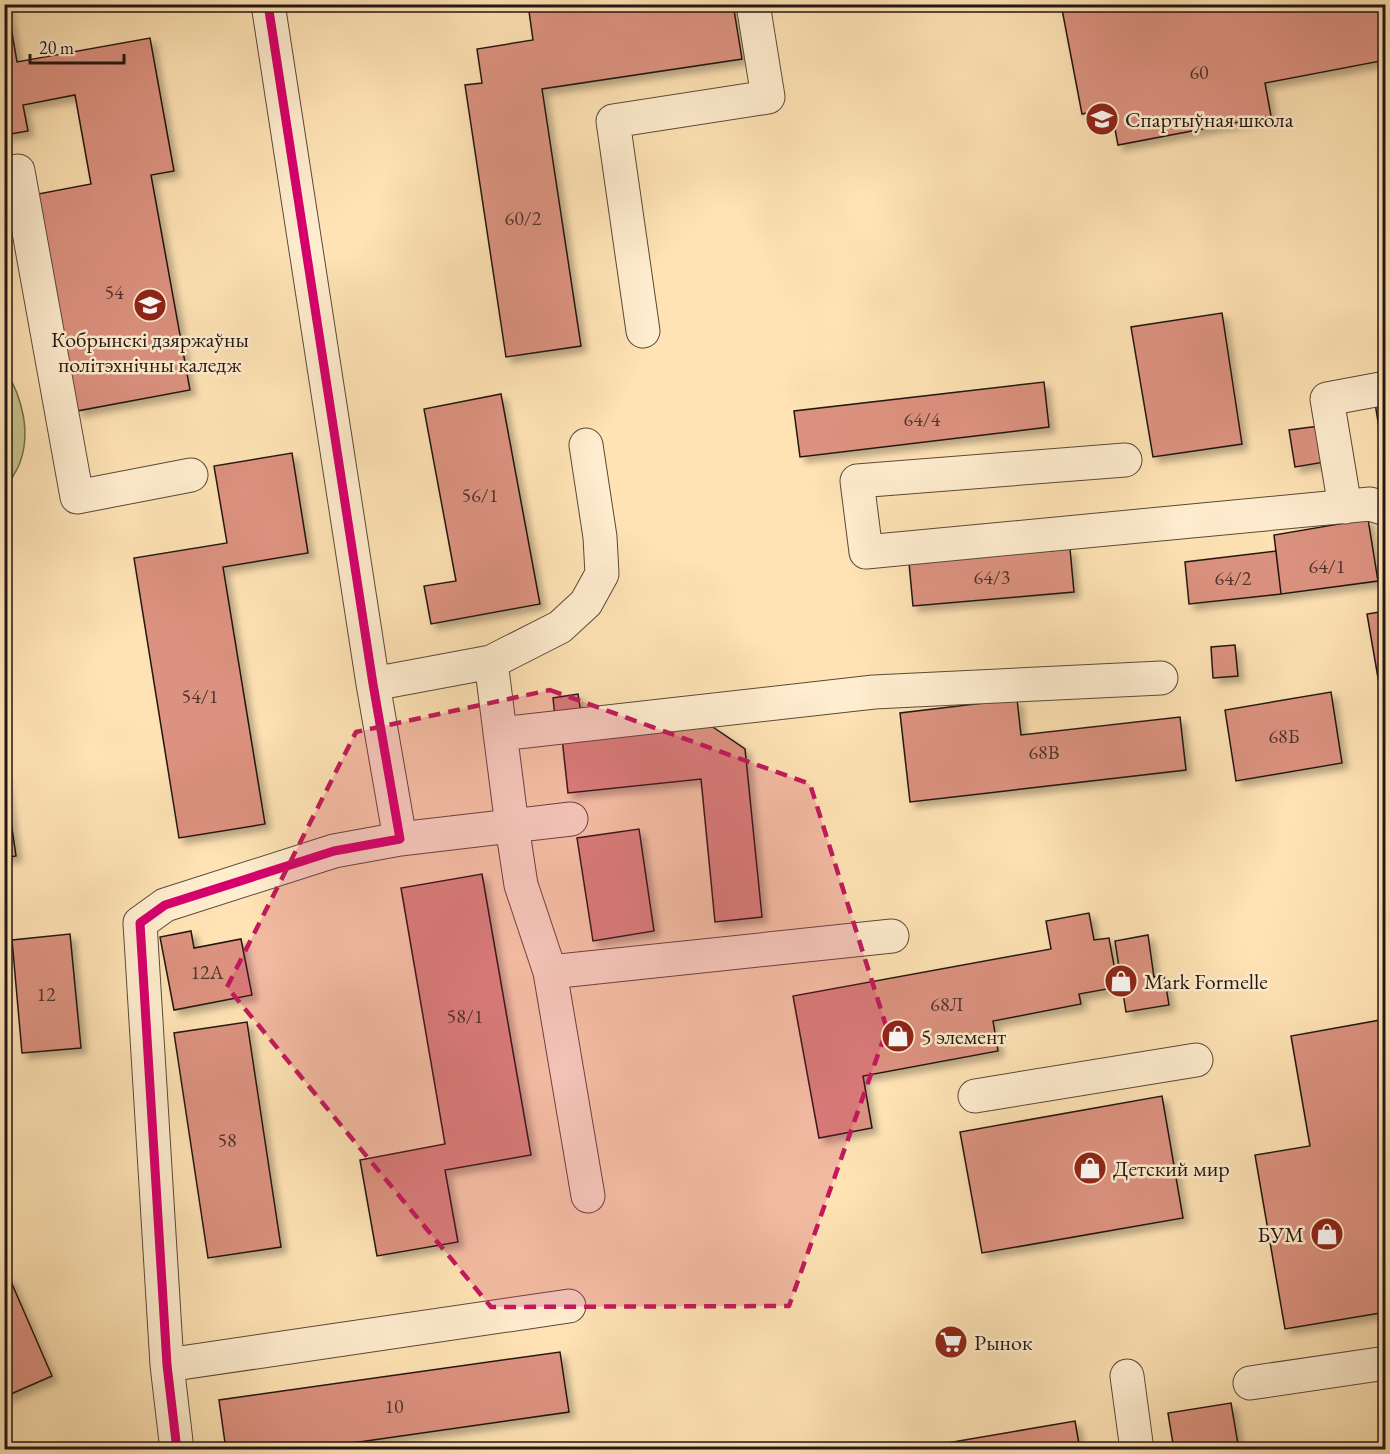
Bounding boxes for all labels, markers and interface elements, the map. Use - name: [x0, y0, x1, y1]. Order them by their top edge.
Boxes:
- scale bar: [30, 27, 124, 65]
- text: 20 m: [39, 36, 74, 59]
- house number: 60: [1189, 59, 1209, 85]
- school or university icon: Спартыўная школа: [1084, 101, 1120, 137]
- place label: Спартыўная школа: [1125, 105, 1294, 134]
- house number: 60/2: [505, 205, 542, 231]
- house number: 54: [104, 279, 124, 305]
- school or university icon: Кобрынскі дзяржаўны політэхнічны каледж: [132, 287, 168, 323]
- place label: Кобрынскі дзяржаўны політэхнічны каледж: [51, 325, 249, 379]
- house number: 64/4: [904, 406, 941, 432]
- house number: 56/1: [462, 482, 498, 508]
- house number: 64/1: [1309, 553, 1345, 579]
- house number: 64/3: [974, 564, 1010, 590]
- house number: 64/2: [1215, 565, 1252, 591]
- house number: 54/1: [182, 683, 218, 709]
- house number: 68Б: [1269, 723, 1300, 749]
- house number: 68В: [1029, 739, 1059, 765]
- house number: 12А: [190, 959, 224, 985]
- shop icon: Mark Formelle: [1103, 963, 1139, 999]
- place label: Mark Formelle: [1144, 967, 1268, 996]
- house number: 12: [36, 981, 56, 1007]
- house number: 68Л: [930, 991, 964, 1017]
- house number: 58/1: [447, 1003, 483, 1029]
- shop icon: 5 элемент: [880, 1018, 916, 1054]
- place label: 5 элемент: [921, 1022, 1006, 1051]
- house number: 58: [217, 1127, 237, 1153]
- shop icon: Детский мир: [1072, 1150, 1108, 1186]
- place label: Детский мир: [1113, 1154, 1230, 1183]
- shop icon: БУМ: [1309, 1216, 1345, 1252]
- place label: БУМ: [1257, 1220, 1304, 1249]
- supermarket icon: Рынок: [933, 1324, 969, 1360]
- place label: Рынок: [974, 1328, 1033, 1357]
- house number: 10: [384, 1393, 404, 1419]

